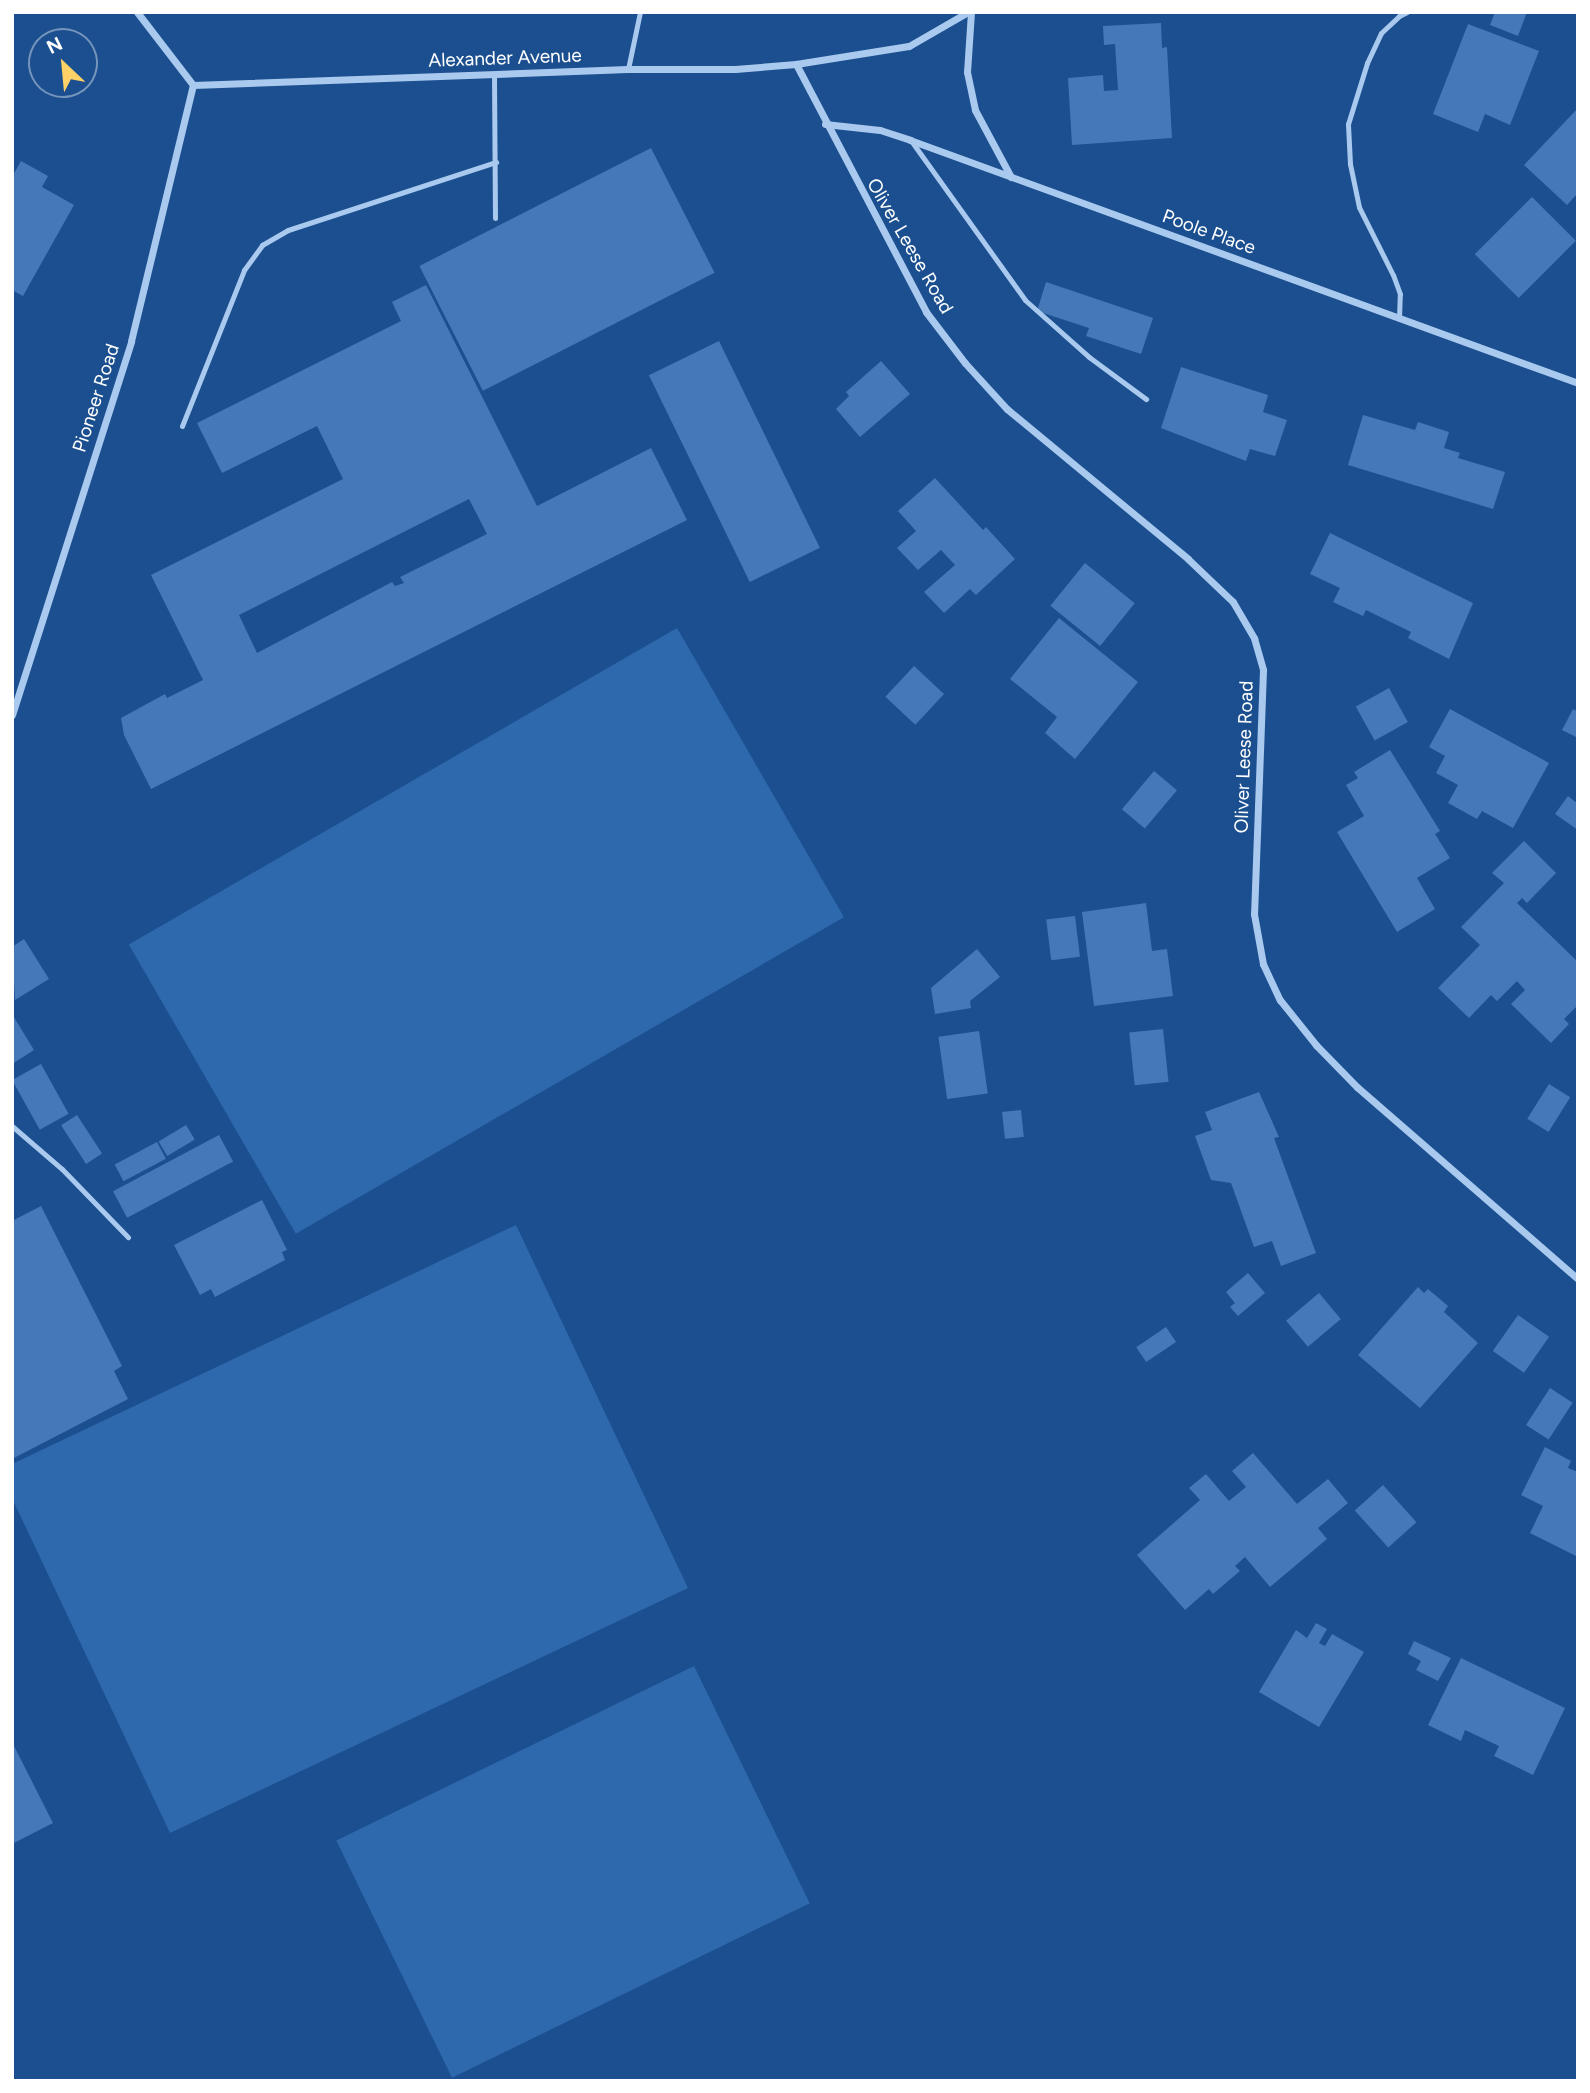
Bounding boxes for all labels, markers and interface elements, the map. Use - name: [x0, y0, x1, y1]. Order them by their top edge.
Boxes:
- north arrow: [28, 28, 98, 98]
- text: N: [43, 32, 66, 59]
- street label: Alexander Avenue: [428, 44, 582, 72]
- street label: Oliver Leese Road: [862, 174, 958, 318]
- street label: Poole Place: [1159, 205, 1259, 259]
- street label: Pioneer Road: [68, 341, 124, 455]
- street label: Oliver Leese Road: [1230, 680, 1258, 834]

